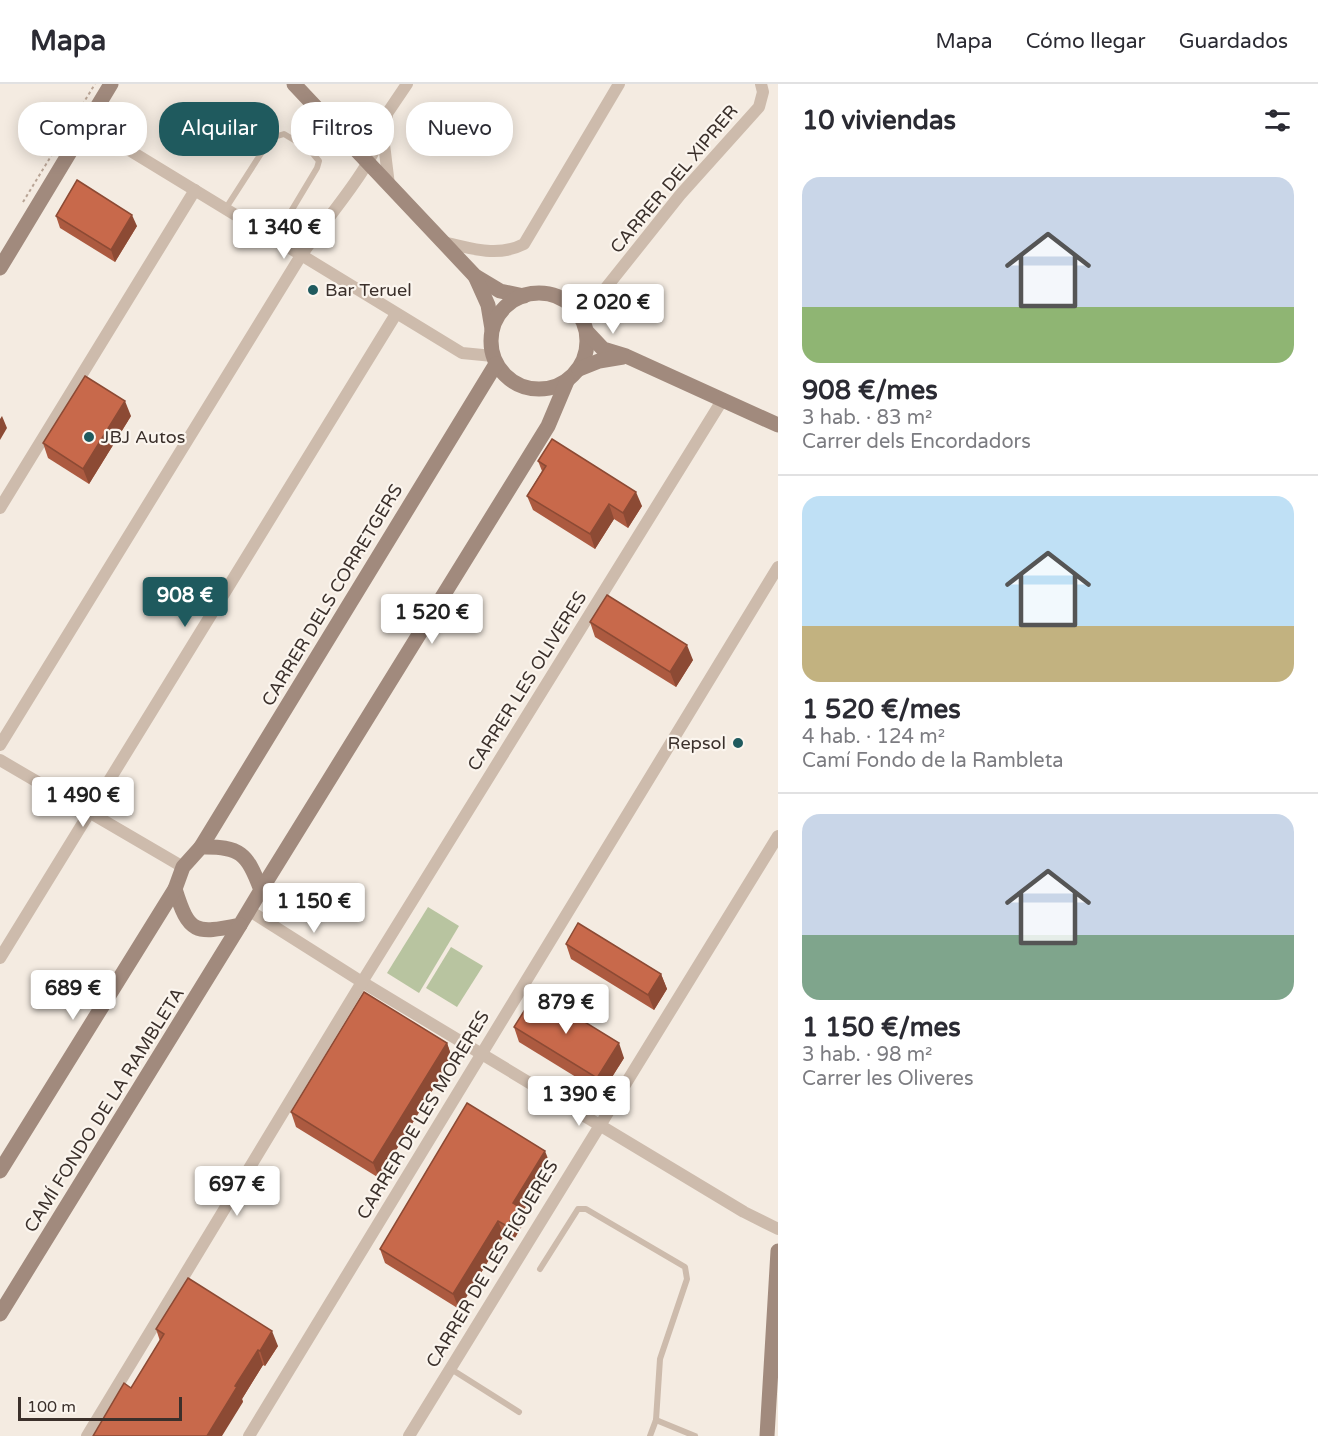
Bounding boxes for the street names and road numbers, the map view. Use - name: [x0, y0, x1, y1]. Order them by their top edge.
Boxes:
- street label: CARRER DEL XIPRER: [605, 100, 743, 258]
- street label: CARRER DELS CORRETGERS: [257, 480, 407, 710]
- street label: CARRER LES OLIVERES: [463, 587, 591, 775]
- street label: CAMÍ FONDO DE LA RAMBLETA: [19, 983, 189, 1237]
- street label: CARRER DE LES MORERES: [352, 1007, 494, 1223]
- street label: CARRER DE LES FIGUERES: [421, 1156, 563, 1372]

